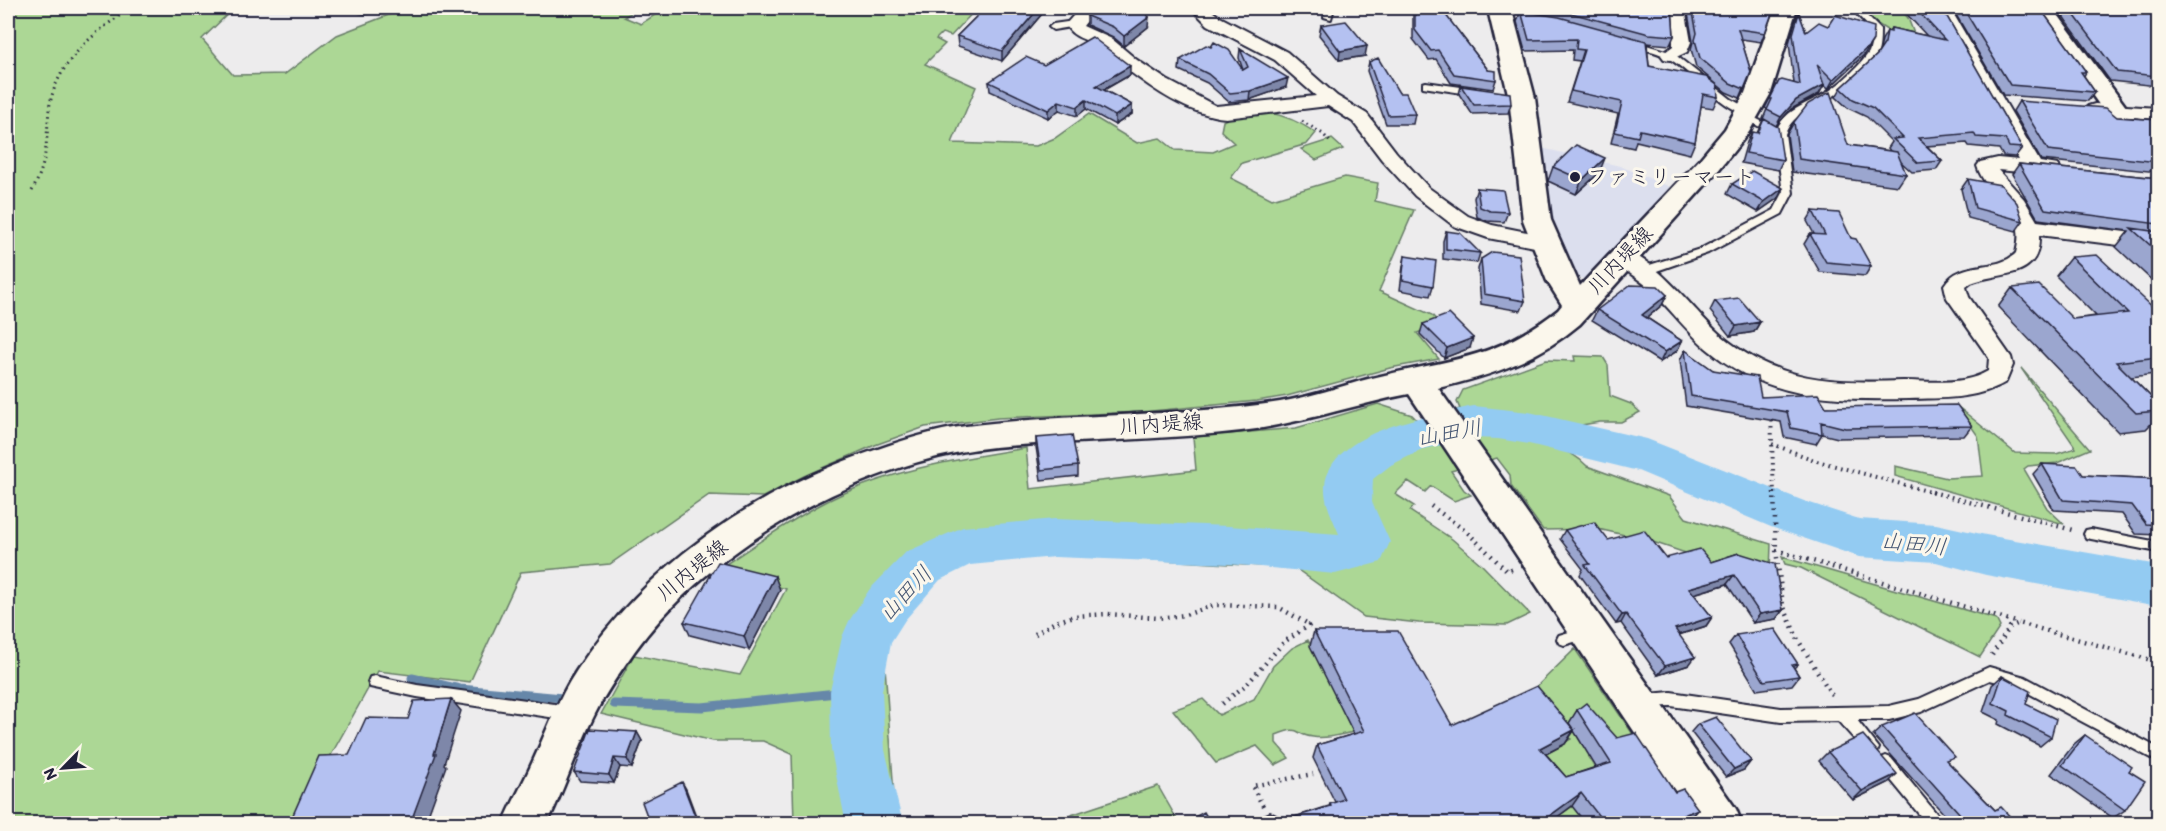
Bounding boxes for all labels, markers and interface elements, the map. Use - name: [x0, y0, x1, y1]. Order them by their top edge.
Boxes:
- place label: ファミリーマート: [1587, 164, 1755, 189]
- marker: ファミリーマート: [1568, 170, 1582, 184]
- street label: 川内堤線: [1582, 220, 1657, 299]
- street label: 川内堤線: [1118, 408, 1204, 439]
- water label: 山田川: [1414, 413, 1484, 452]
- water label: 山田川: [1880, 527, 1948, 560]
- street label: 川内堤線: [651, 533, 732, 606]
- water label: 山田川: [873, 560, 938, 627]
- north arrow: [33, 738, 93, 798]
- text: N: [39, 765, 61, 783]

